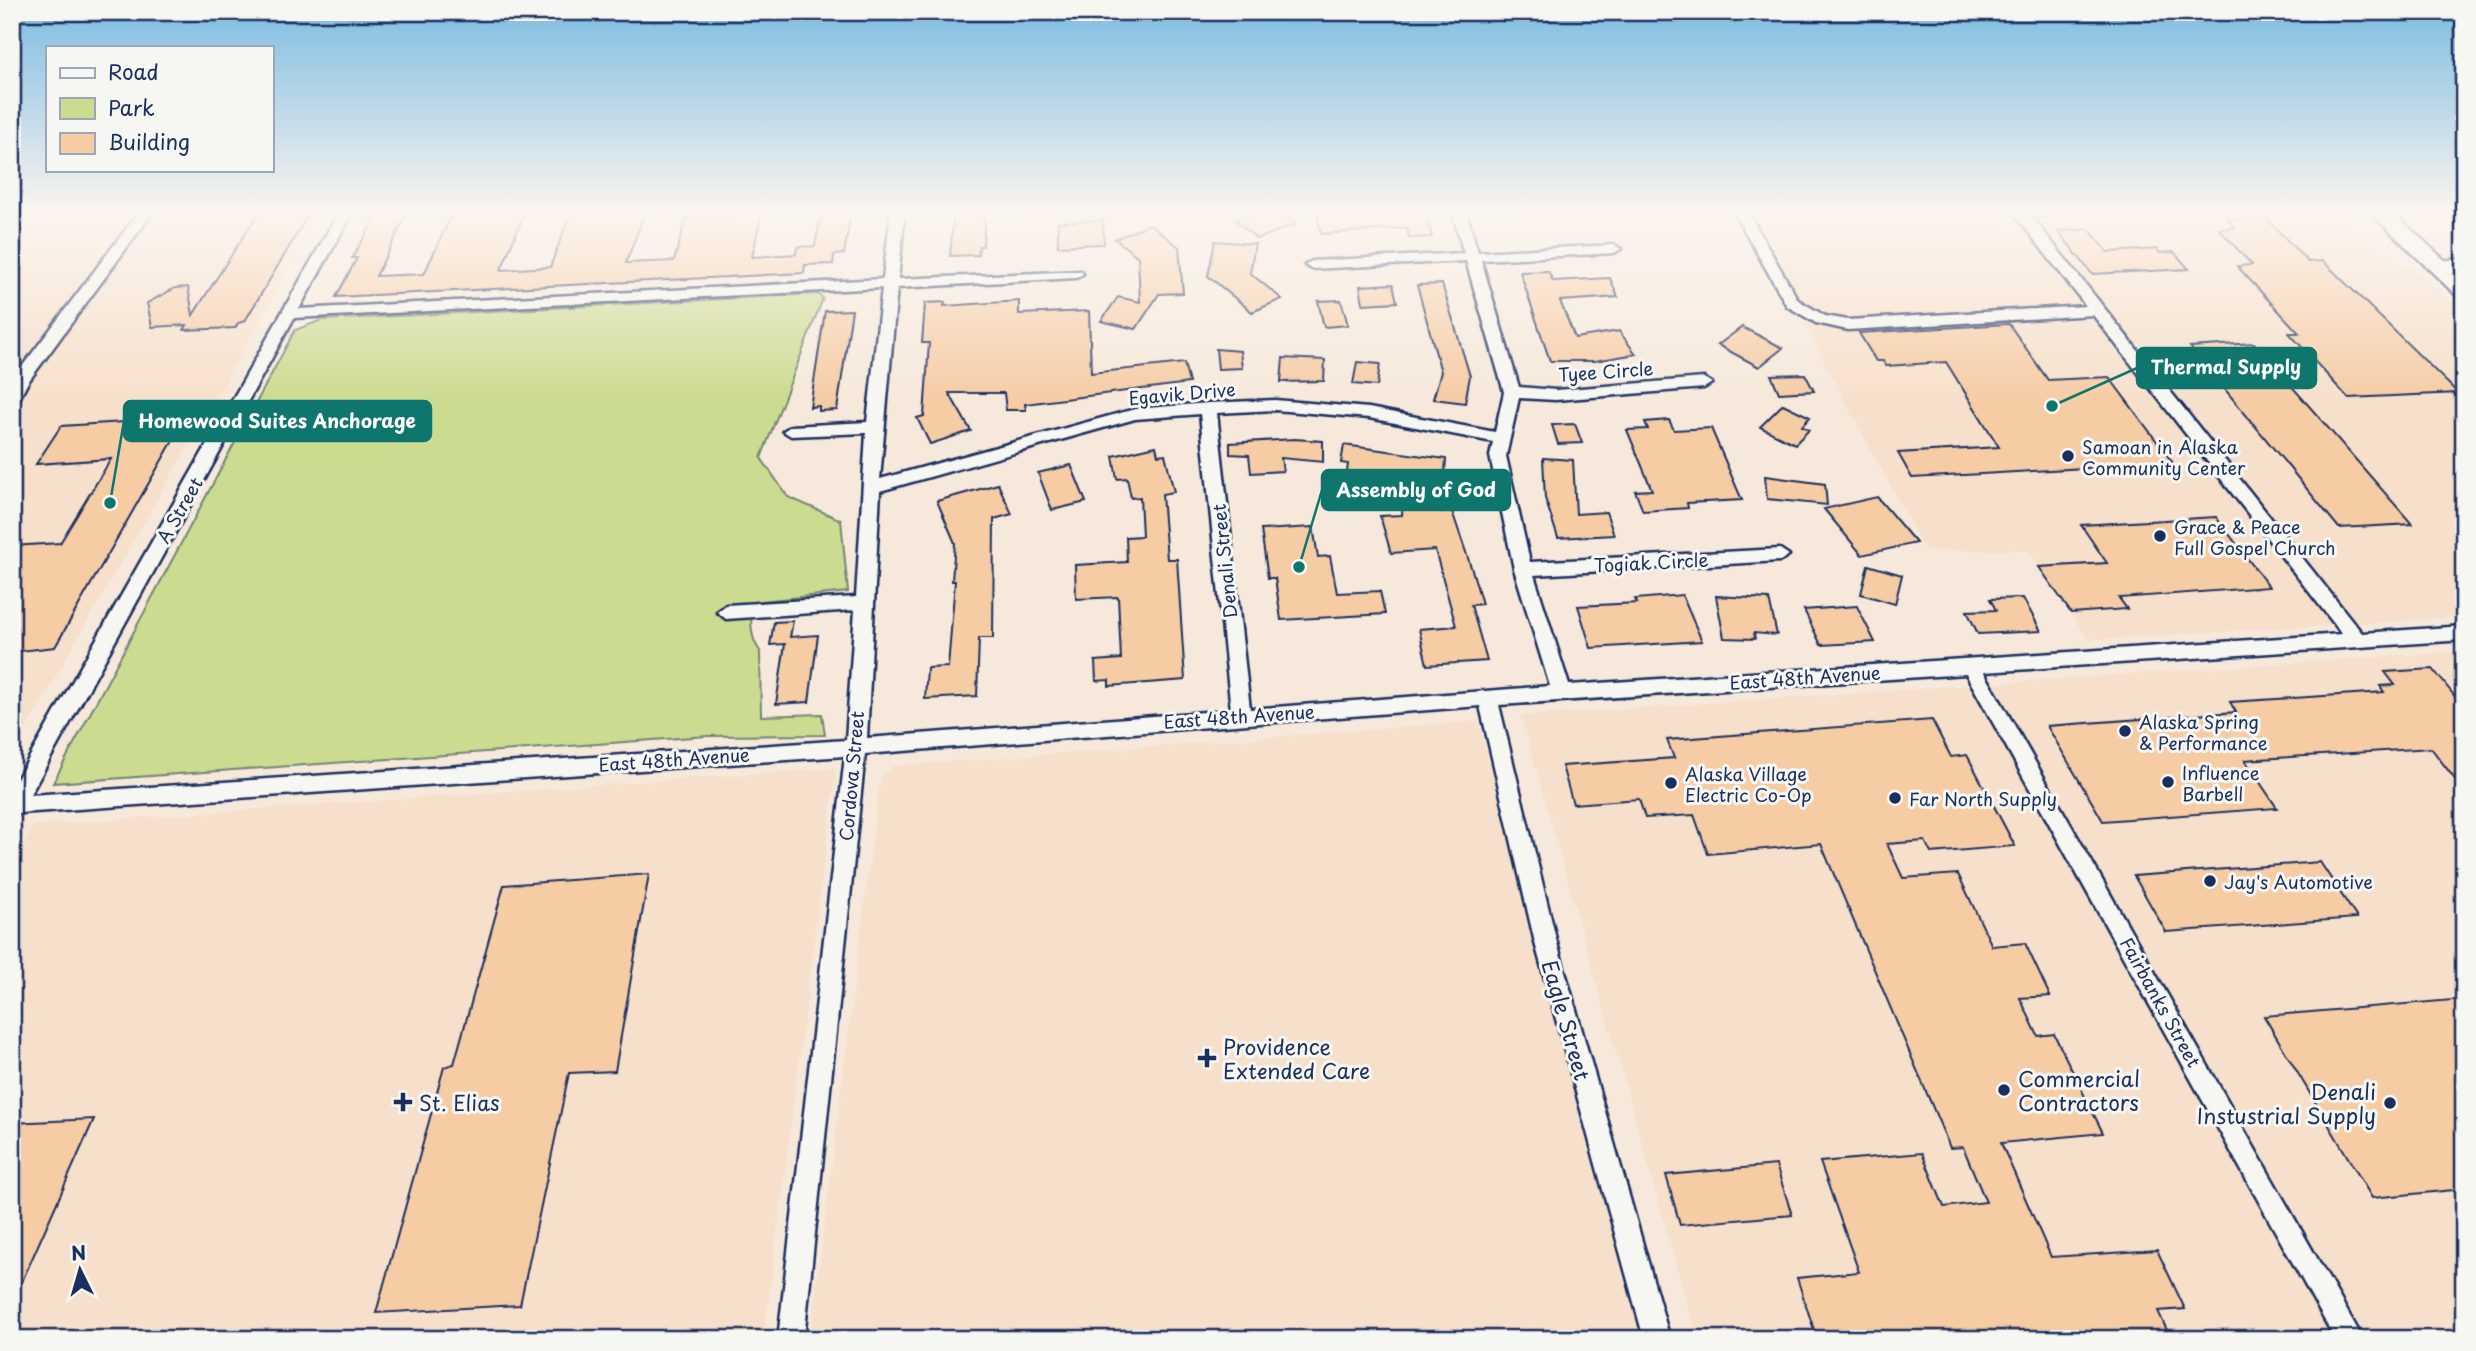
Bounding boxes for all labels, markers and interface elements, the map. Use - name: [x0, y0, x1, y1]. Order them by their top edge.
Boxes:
- legend: [46, 46, 273, 172]
- text: Road: [108, 55, 159, 87]
- text: Park: [108, 91, 155, 123]
- text: Building: [108, 125, 190, 157]
- callout: Thermal Supply: [2137, 348, 2316, 388]
- text: Thermal Supply: [2151, 352, 2301, 380]
- street label: Tyee Circle: [1558, 354, 1654, 388]
- street label: Egavik Drive: [1127, 375, 1237, 411]
- callout: Homewood Suites Anchorage: [124, 401, 431, 441]
- text: Homewood Suites Anchorage: [138, 406, 416, 434]
- place label: Samoan in Alaska Community Center: [2082, 433, 2246, 481]
- marker: Samoan in Alaska Community Center: [2060, 448, 2076, 464]
- callout: Assembly of God: [1322, 470, 1510, 510]
- street label: A Street: [149, 472, 209, 548]
- text: Assembly of God: [1335, 475, 1496, 503]
- street label: Denali Street: [1205, 503, 1243, 619]
- place label: Grace & Peace Full Gospel Church: [2174, 513, 2336, 561]
- marker: Grace & Peace Full Gospel Church: [2152, 528, 2168, 544]
- street label: Togiak Circle: [1593, 546, 1709, 578]
- street label: East 48th Avenue: [1728, 658, 1882, 696]
- street label: East 48th Avenue: [1162, 697, 1316, 735]
- place label: Alaska Spring & Performance: [2139, 708, 2268, 756]
- street label: Cordova Street: [832, 710, 870, 842]
- marker: Alaska Spring & Performance: [2117, 723, 2133, 739]
- street label: East 48th Avenue: [597, 740, 751, 778]
- place label: Influence Barbell: [2182, 759, 2260, 807]
- place label: Alaska Village Electric Co-Op: [1685, 760, 1812, 808]
- marker: Influence Barbell: [2160, 774, 2176, 790]
- marker: Alaska Village Electric Co-Op: [1663, 775, 1679, 791]
- place label: Far North Supply: [1909, 785, 2057, 812]
- marker: Far North Supply: [1887, 790, 1903, 806]
- place label: Jay's Automotive: [2224, 868, 2373, 895]
- marker: Jay's Automotive: [2202, 873, 2218, 889]
- street label: Fairbanks Street: [2114, 932, 2208, 1072]
- street label: Eagle Street: [1535, 956, 1599, 1084]
- place label: Providence Extended Care: [1223, 1030, 1370, 1086]
- marker: Providence Extended Care: [1197, 1048, 1217, 1068]
- place label: Commercial Contractors: [2018, 1062, 2140, 1118]
- place label: Denali Instustrial Supply: [2197, 1075, 2376, 1131]
- marker: Commercial Contractors: [1996, 1082, 2012, 1098]
- place label: St. Elias: [419, 1086, 500, 1118]
- marker: St. Elias: [393, 1092, 413, 1112]
- marker: Denali Instustrial Supply: [2382, 1095, 2398, 1111]
- north arrow: [46, 1236, 116, 1306]
- text: N: [70, 1237, 87, 1267]

